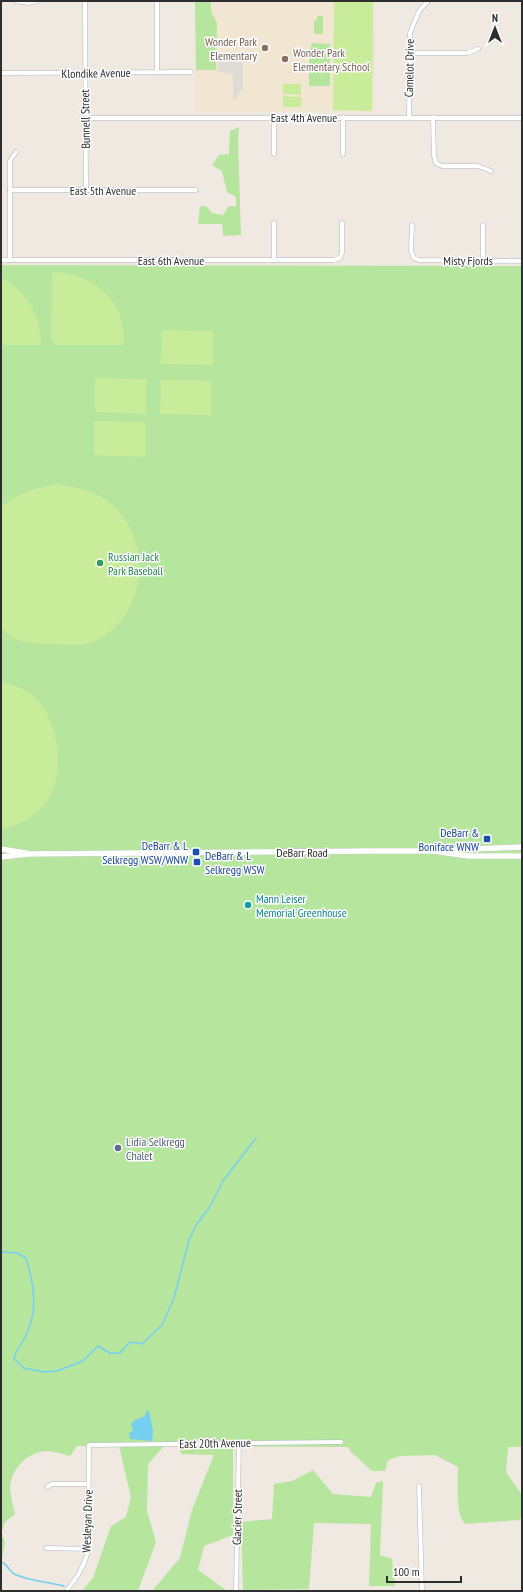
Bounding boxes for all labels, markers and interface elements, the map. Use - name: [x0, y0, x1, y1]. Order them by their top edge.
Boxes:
- north arrow: [475, 8, 515, 48]
- text: N: [492, 11, 498, 25]
- place label: Wonder Park Elementary: [205, 34, 257, 63]
- street label: Camelot Drive: [401, 39, 417, 97]
- marker: Wonder Park Elementary: [260, 43, 270, 53]
- place label: Wonder Park Elementary School: [293, 45, 370, 74]
- marker: Wonder Park Elementary School: [280, 54, 290, 64]
- street label: Klondike Avenue: [61, 65, 131, 81]
- street label: Bunnell Street: [77, 89, 93, 149]
- street label: East 4th Avenue: [271, 110, 337, 125]
- street label: East 5th Avenue: [70, 183, 136, 198]
- street label: East 6th Avenue: [138, 253, 204, 268]
- street label: Misty Fjords: [443, 253, 493, 268]
- place label: Russian Jack Park Baseball: [108, 549, 163, 578]
- marker: Russian Jack Park Baseball: [95, 558, 105, 568]
- place label: DeBarr & Boniface WNW: [418, 825, 479, 854]
- marker: DeBarr & Boniface WNW: [482, 834, 492, 844]
- place label: DeBarr & L Selkregg WSW/WNW: [102, 838, 188, 867]
- street label: DeBarr Road: [276, 845, 328, 860]
- marker: DeBarr & L Selkregg WSW/WNW: [191, 847, 201, 857]
- place label: DeBarr & L Selkregg WSW: [205, 848, 265, 877]
- marker: DeBarr & L Selkregg WSW: [192, 857, 202, 867]
- place label: Mann Leiser Memorial Greenhouse: [256, 891, 347, 920]
- marker: Mann Leiser Memorial Greenhouse: [243, 900, 253, 910]
- place label: Lidia Selkregg Chalet: [126, 1134, 185, 1163]
- marker: Lidia Selkregg Chalet: [113, 1143, 123, 1153]
- street label: East 20th Avenue: [179, 1435, 251, 1451]
- street label: Glacier Street: [229, 1488, 245, 1545]
- street label: Wesleyan Drive: [78, 1489, 96, 1553]
- scale bar: [387, 1558, 461, 1584]
- text: 100 m: [393, 1564, 420, 1579]

